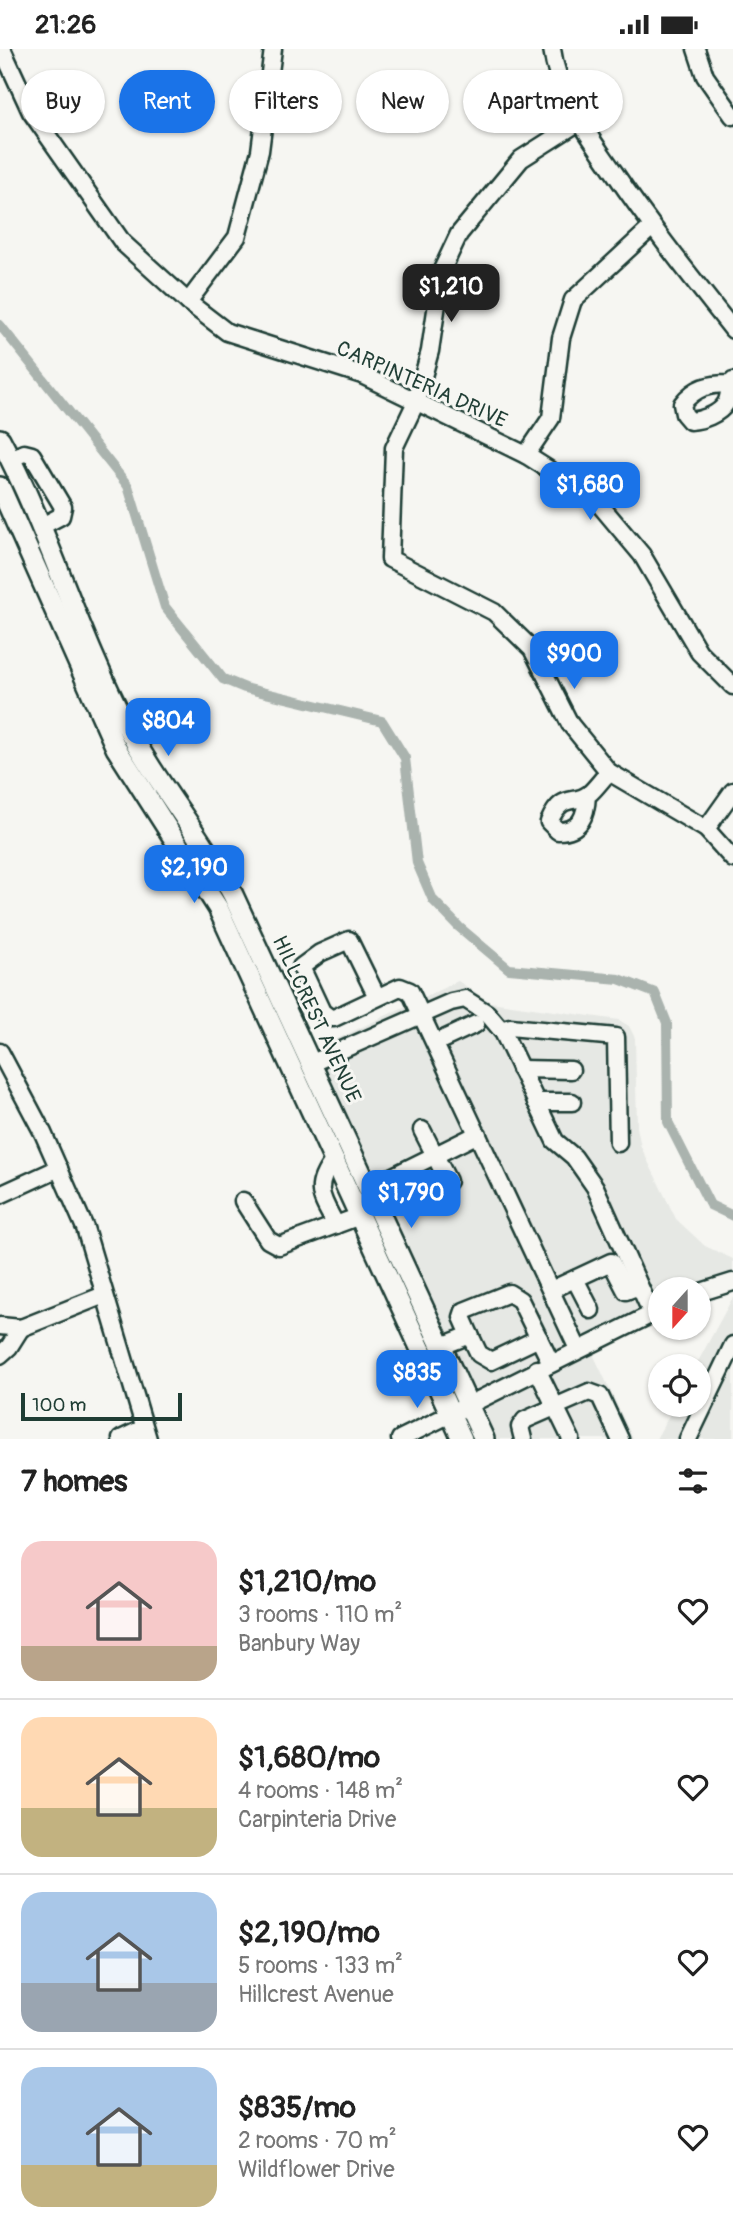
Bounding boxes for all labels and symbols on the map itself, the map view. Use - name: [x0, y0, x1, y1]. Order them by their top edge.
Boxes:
- pin: $1,210: [394, 265, 508, 324]
- street label: CARPINTERIA DRIVE: [332, 335, 511, 434]
- pin: $1,680: [533, 463, 647, 522]
- pin: $900: [533, 631, 615, 691]
- pin: $804: [127, 699, 209, 758]
- pin: $2,190: [137, 845, 251, 905]
- street label: HILLCREST AVENUE: [266, 931, 367, 1107]
- pin: $1,790: [354, 1171, 468, 1230]
- north arrow: [648, 1277, 710, 1341]
- pin: $835: [376, 1351, 458, 1410]
- scale bar: [21, 1390, 182, 1422]

